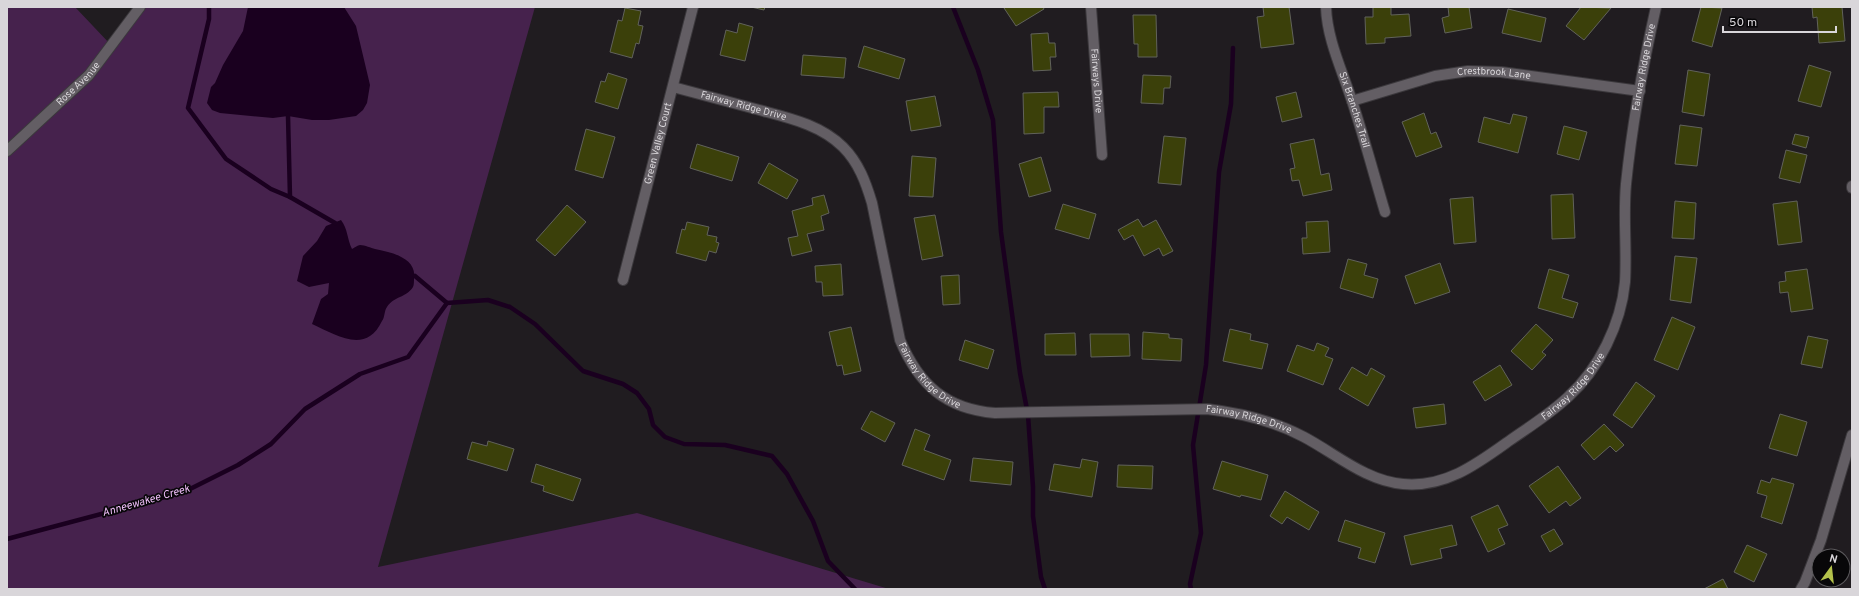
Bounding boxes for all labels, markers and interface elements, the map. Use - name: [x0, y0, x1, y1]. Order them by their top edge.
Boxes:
- scale bar: [1723, 8, 1836, 34]
- text: 50 m: [1729, 15, 1757, 31]
- street label: Fairway Ridge Drive: [1629, 22, 1659, 112]
- street label: Fairways Drive: [1088, 48, 1105, 114]
- street label: Rose Avenue: [53, 59, 103, 109]
- street label: Crestbrook Lane: [1456, 64, 1532, 82]
- street label: Six Branches Trail: [1336, 70, 1373, 149]
- street label: Fairway Ridge Drive: [699, 88, 788, 124]
- street label: Green Valley Court: [641, 101, 675, 186]
- street label: Fairway Ridge Drive: [895, 340, 963, 412]
- street label: Fairway Ridge Drive: [1539, 350, 1608, 423]
- street label: Fairway Ridge Drive: [1205, 402, 1294, 437]
- water label: Anneewakee Creek: [101, 482, 192, 520]
- north arrow: [1811, 548, 1851, 588]
- text: N: [1828, 552, 1839, 567]

